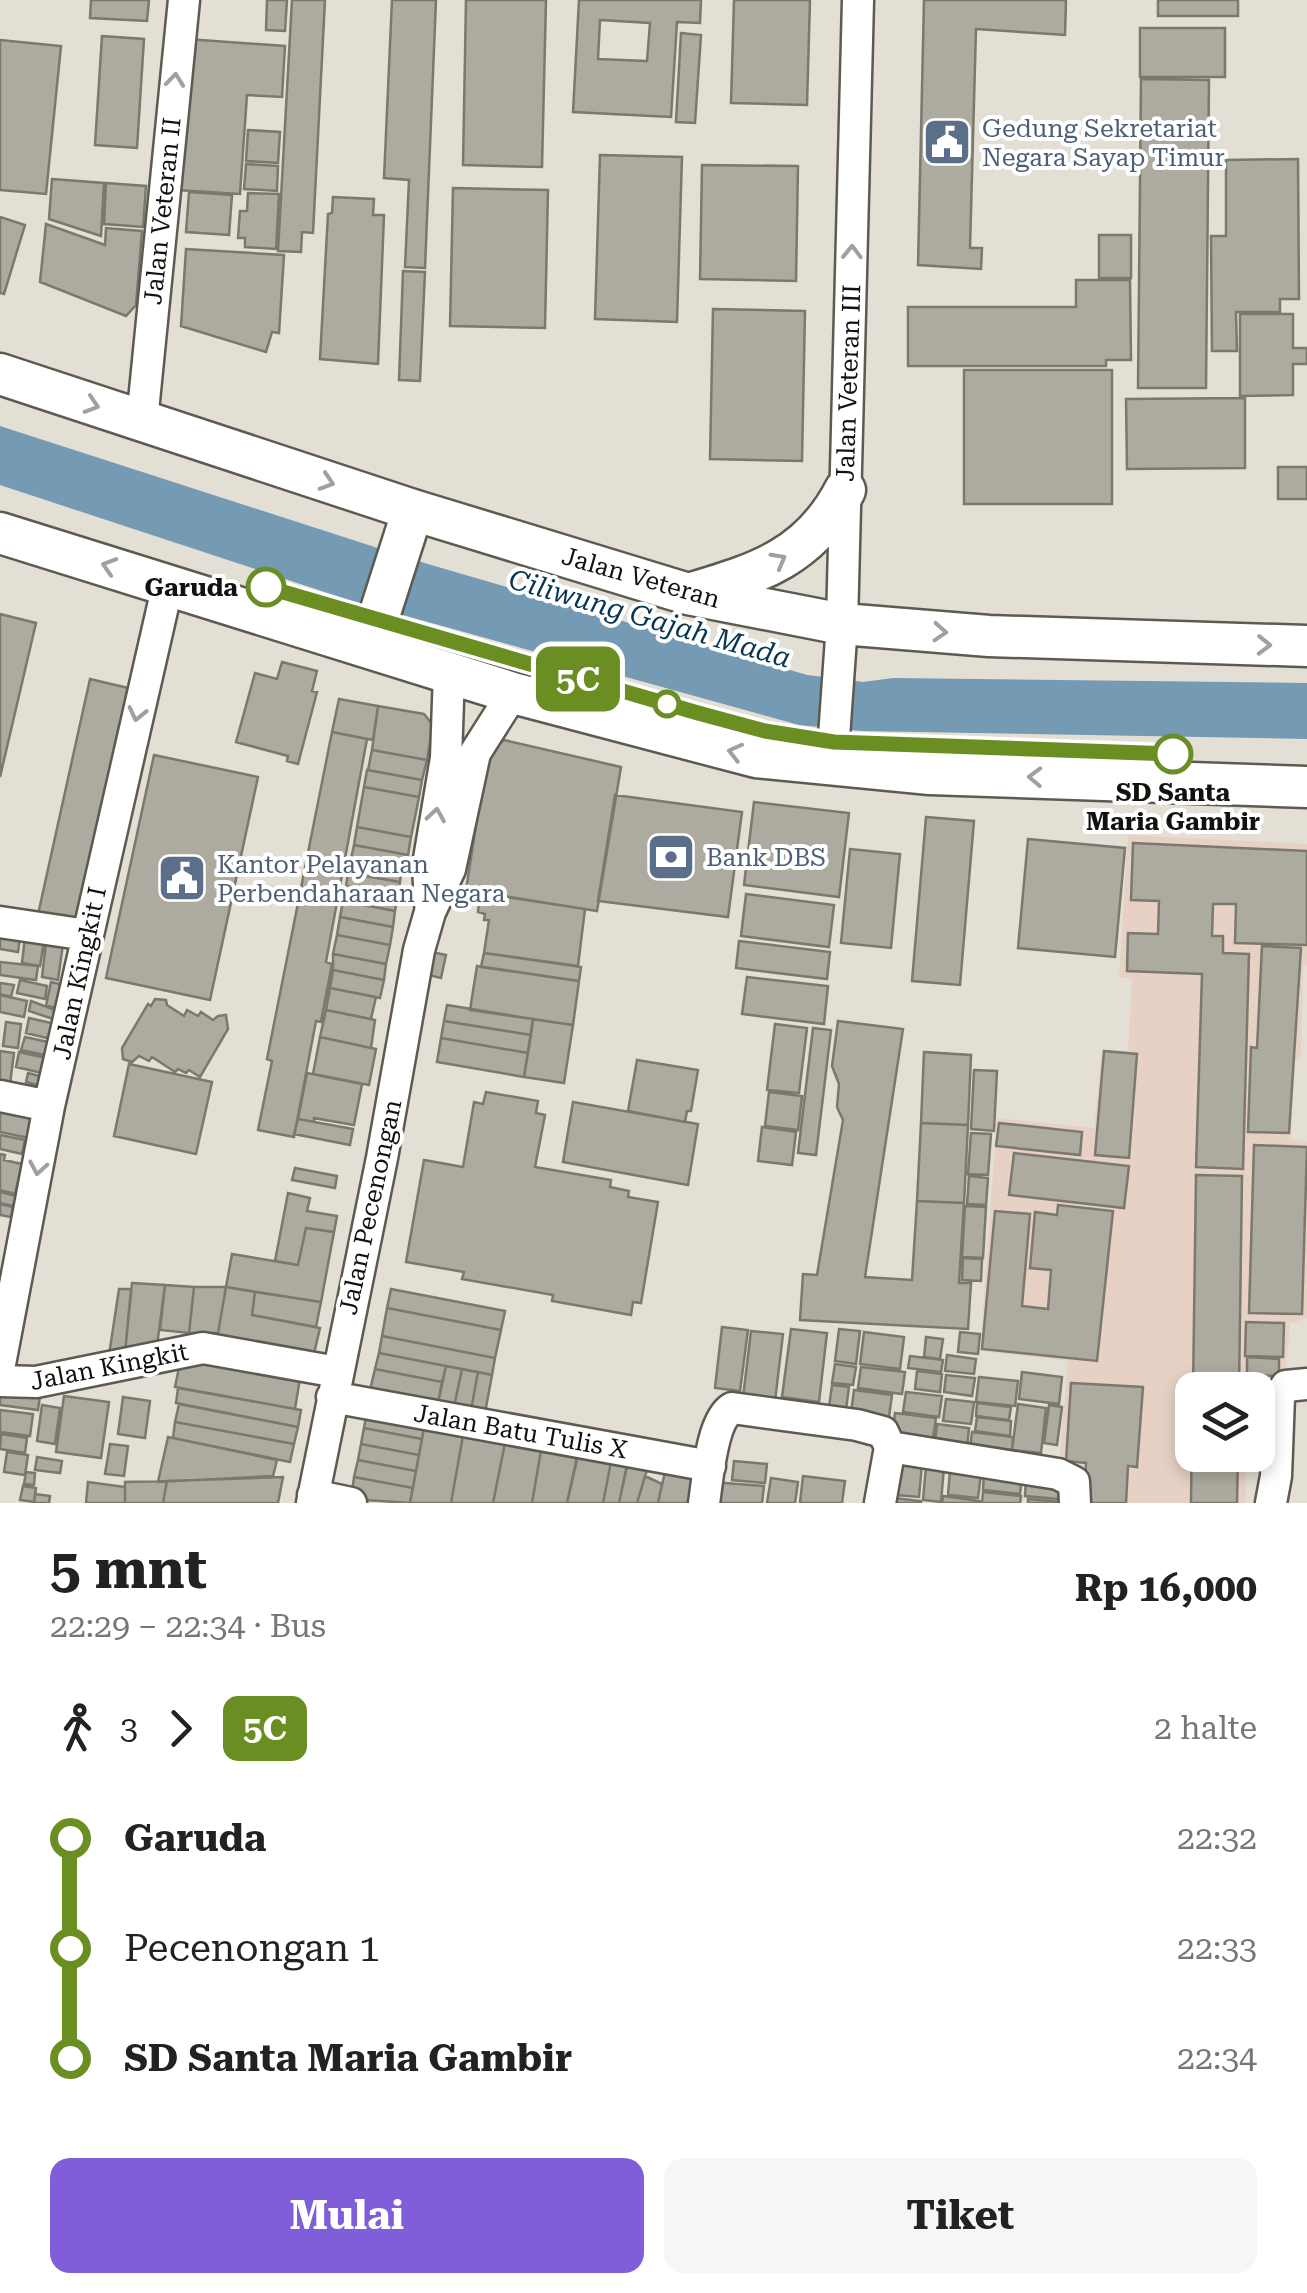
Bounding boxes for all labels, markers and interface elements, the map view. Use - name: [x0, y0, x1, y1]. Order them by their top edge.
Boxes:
- one-way arrow: [164, 72, 186, 88]
- place label: Gedung Sekretariat Negara Sayap Timur: [982, 114, 1225, 172]
- street label: Jalan Veteran II: [138, 116, 187, 306]
- public building icon: Gedung Sekretariat Negara Sayap Timur: [921, 116, 973, 168]
- one-way arrow: [841, 244, 863, 260]
- street label: Jalan Veteran III: [831, 284, 866, 482]
- one-way arrow: [83, 393, 100, 413]
- one-way arrow: [318, 470, 335, 491]
- street label: Jalan Veteran: [558, 541, 723, 614]
- one-way arrow: [769, 552, 787, 572]
- one-way arrow: [101, 557, 118, 578]
- water label: Ciliwung Gajah Mada: [505, 562, 795, 675]
- marker: Garuda: [247, 568, 285, 606]
- place label: Garuda: [144, 573, 238, 602]
- one-way arrow: [932, 621, 948, 642]
- one-way arrow: [1257, 634, 1273, 655]
- line badge: 5C: [533, 646, 623, 712]
- text: 5C: [556, 659, 600, 700]
- unlabelled marker: [654, 691, 680, 717]
- one-way arrow: [128, 705, 149, 722]
- marker: SD Santa Maria Gambir: [1154, 735, 1192, 773]
- one-way arrow: [727, 743, 744, 764]
- one-way arrow: [1026, 767, 1042, 788]
- place label: SD Santa Maria Gambir: [1086, 778, 1260, 836]
- one-way arrow: [425, 807, 446, 823]
- bank icon: Bank DBS: [645, 831, 697, 883]
- place label: Bank DBS: [706, 843, 826, 872]
- place label: Kantor Pelayanan Perbendaharaan Negara: [217, 850, 506, 908]
- public building icon: Kantor Pelayanan Perbendaharaan Negara: [156, 852, 208, 904]
- street label: Jalan Kingkit I: [47, 884, 112, 1062]
- street label: Jalan Pecenongan: [334, 1097, 407, 1317]
- one-way arrow: [28, 1159, 49, 1176]
- street label: Jalan Kingkit: [28, 1337, 191, 1396]
- map controls: [1175, 1372, 1275, 1472]
- button: layers: [1175, 1372, 1275, 1472]
- street label: Jalan Batu Tulis X: [412, 1398, 630, 1465]
- text: 5 mnt: [50, 1537, 207, 1601]
- text: Rp 16,000: [1075, 1566, 1257, 1610]
- text: 22:29 – 22:34 · Bus: [50, 1607, 326, 1645]
- icon: walk: [50, 1701, 105, 1756]
- icon: forward: [153, 1701, 208, 1756]
- text: 5C: [243, 1708, 287, 1749]
- text: 3: [120, 1709, 138, 1747]
- text: 2 halte: [1154, 1709, 1257, 1747]
- text: Garuda: [124, 1816, 266, 1860]
- text: 22:32: [1177, 1819, 1257, 1857]
- text: Pecenongan 1: [124, 1926, 380, 1970]
- text: 22:33: [1177, 1929, 1257, 1967]
- text: SD Santa Maria Gambir: [124, 2036, 572, 2080]
- text: 22:34: [1177, 2039, 1257, 2077]
- button: Mulai: [50, 2158, 644, 2273]
- button: Tiket: [664, 2158, 1257, 2273]

